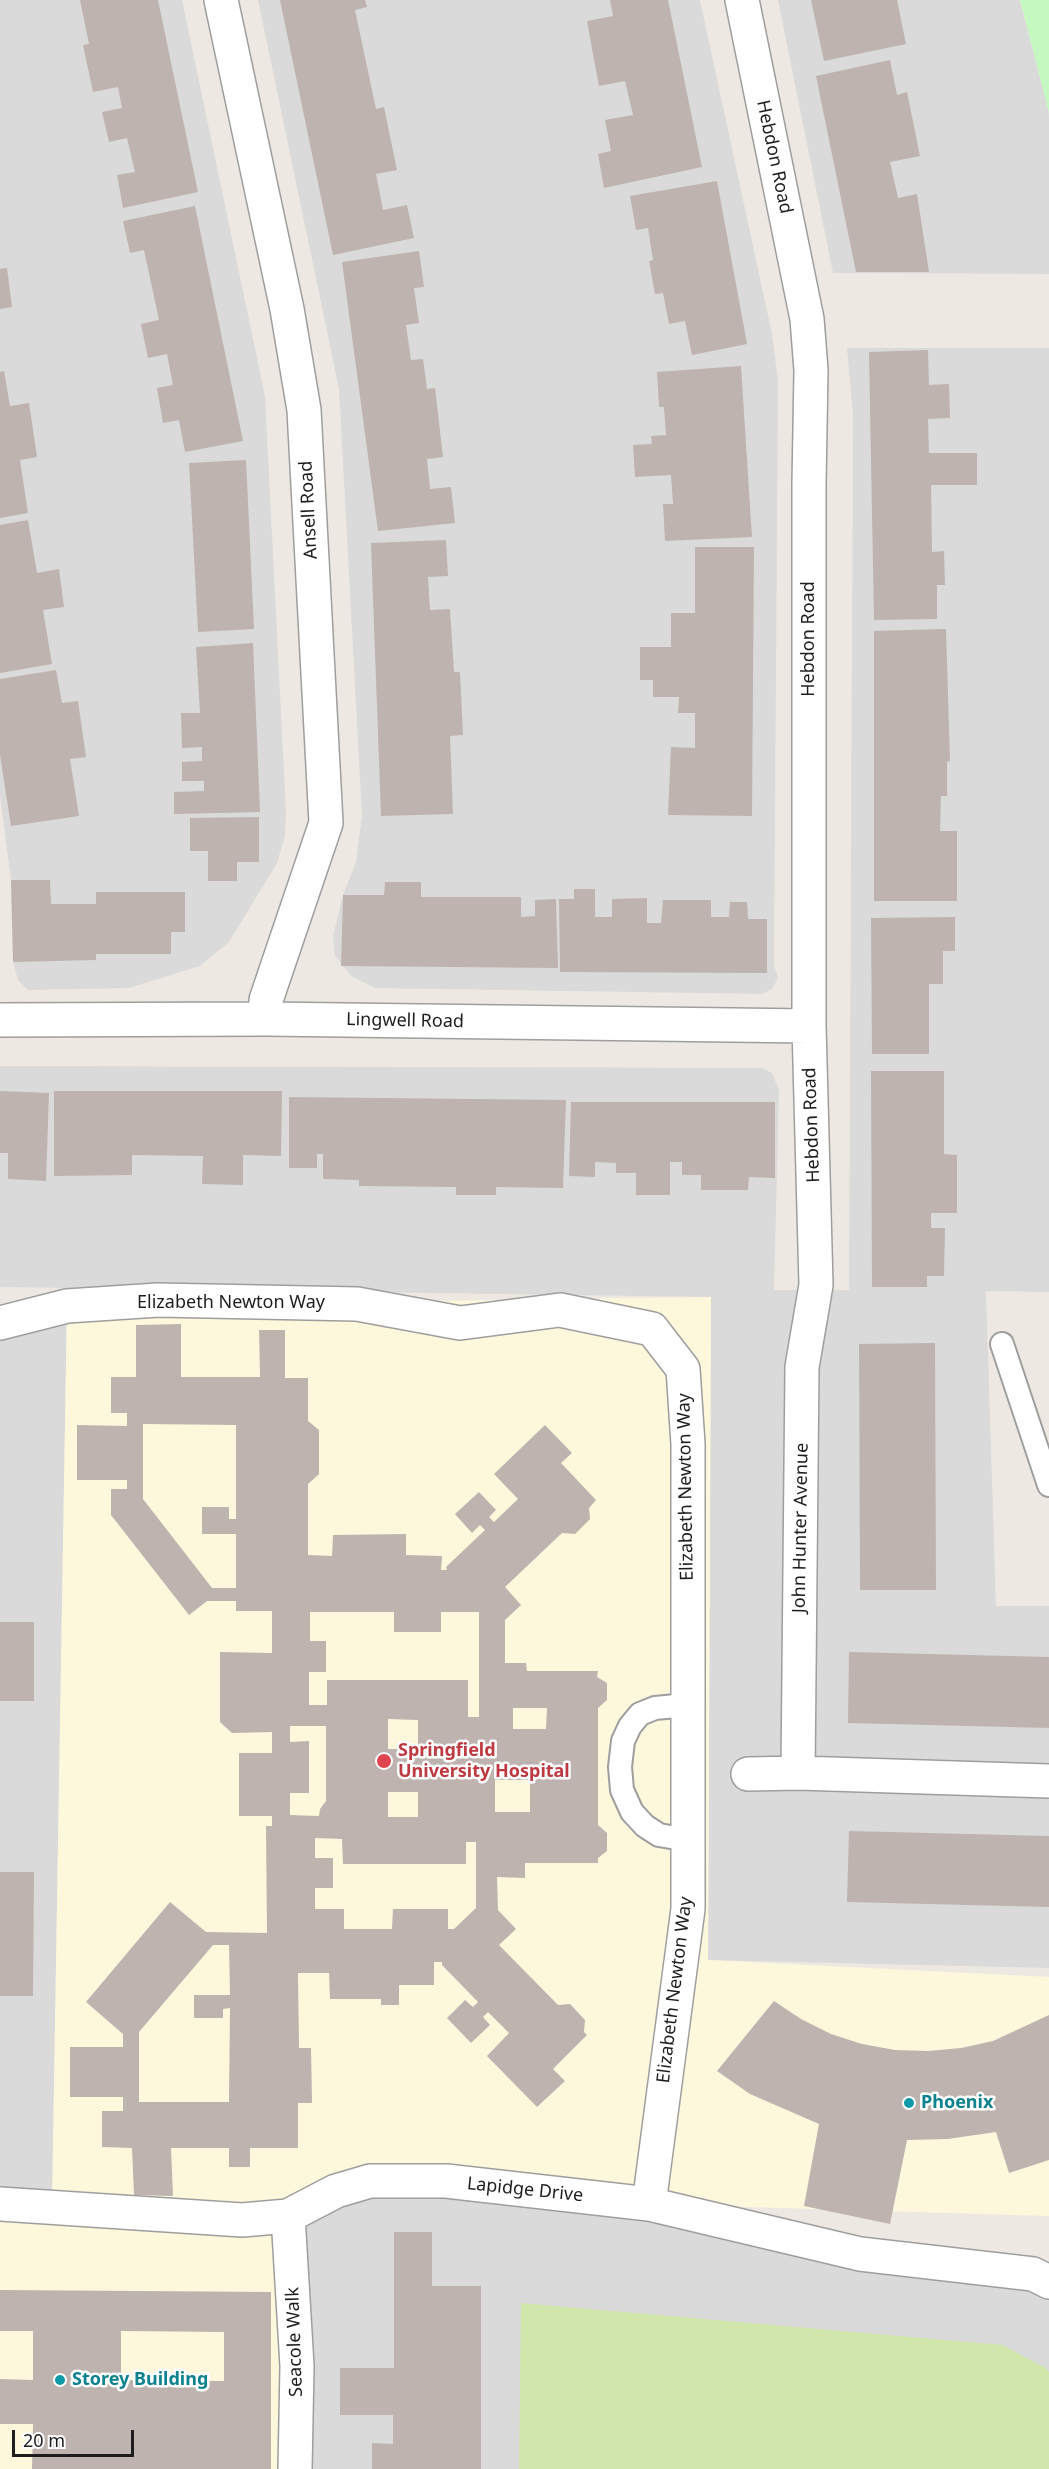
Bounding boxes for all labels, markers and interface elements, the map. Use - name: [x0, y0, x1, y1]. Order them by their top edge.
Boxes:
- street label: Hebdon Road: [751, 98, 797, 216]
- street label: Ansell Road: [296, 460, 322, 560]
- street label: Hebdon Road: [798, 581, 820, 697]
- street label: Lingwell Road: [346, 1009, 464, 1033]
- street label: Hebdon Road: [799, 1067, 825, 1183]
- street label: Elizabeth Newton Way: [137, 1292, 325, 1314]
- street label: Elizabeth Newton Way: [674, 1393, 698, 1581]
- street label: John Hunter Avenue: [789, 1443, 813, 1613]
- place label: Springfield University Hospital: [398, 1740, 570, 1782]
- marker: Springfield University Hospital: [375, 1752, 393, 1770]
- street label: Elizabeth Newton Way: [653, 1895, 697, 2085]
- place label: Phoenix: [921, 2092, 993, 2114]
- marker: Phoenix: [902, 2096, 916, 2110]
- street label: Lapidge Drive: [466, 2173, 584, 2207]
- street label: Seacole Walk: [282, 2287, 308, 2397]
- place label: Storey Building: [72, 2369, 208, 2391]
- marker: Storey Building: [53, 2373, 67, 2387]
- scale bar: [15, 2418, 136, 2456]
- text: 20 m: [23, 2428, 65, 2452]

